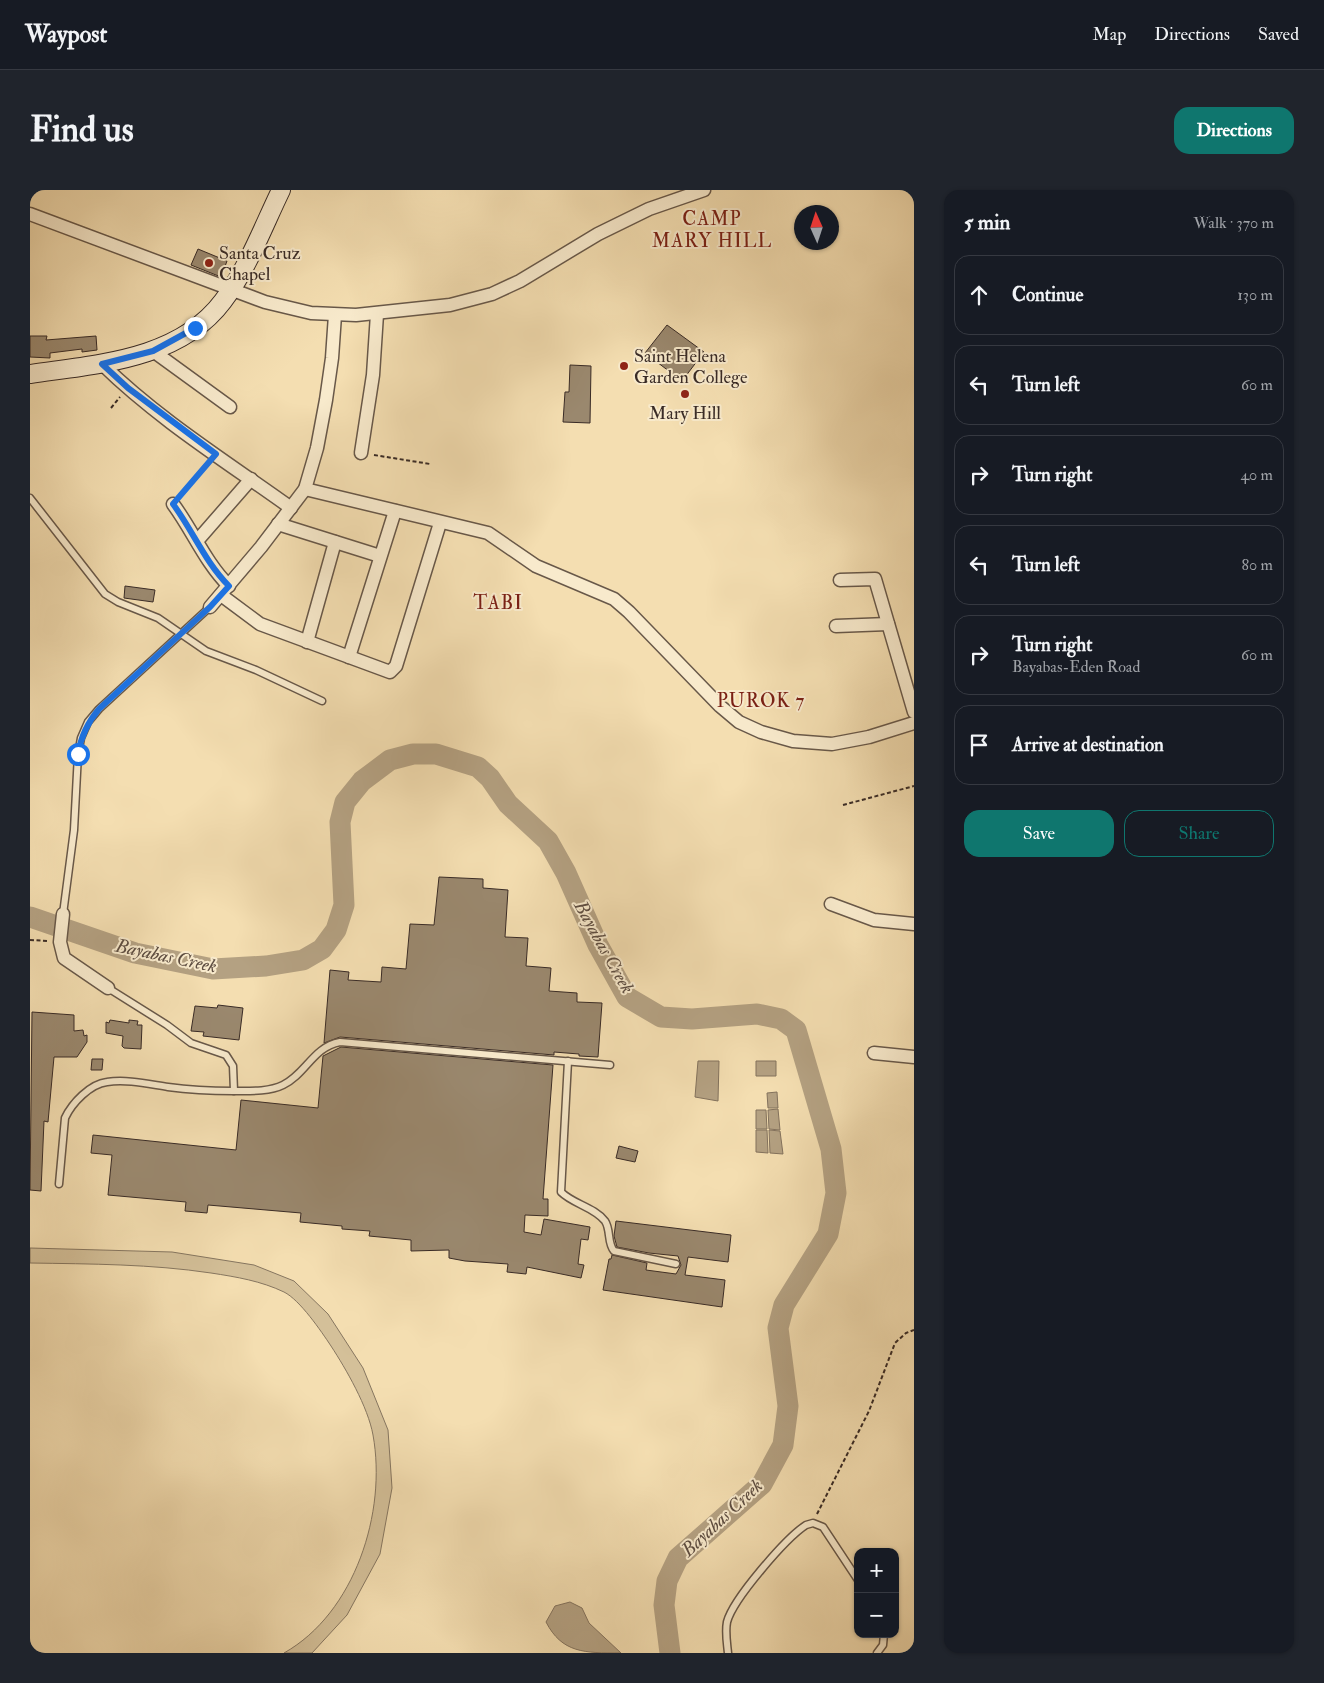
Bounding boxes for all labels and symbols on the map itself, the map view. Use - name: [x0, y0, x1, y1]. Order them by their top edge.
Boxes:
- north arrow: [794, 205, 839, 250]
- district label: CAMP MARY HILL: [652, 207, 772, 253]
- place label: Santa Cruz Chapel: [219, 242, 301, 286]
- marker: Santa Cruz Chapel: [203, 257, 215, 269]
- route end: [184, 317, 207, 340]
- place label: Saint Helena Garden College: [634, 345, 748, 389]
- marker: Saint Helena Garden College: [618, 360, 630, 372]
- marker: Mary Hill: [679, 388, 691, 400]
- place label: Mary Hill: [649, 402, 721, 425]
- district label: TABI: [473, 591, 523, 615]
- district label: PUROK 7: [717, 689, 805, 713]
- route start: [67, 743, 90, 766]
- water label: Bayabas Creek: [568, 895, 640, 998]
- water label: Bayabas Creek: [112, 933, 219, 978]
- water label: Bayabas Creek: [675, 1474, 768, 1563]

